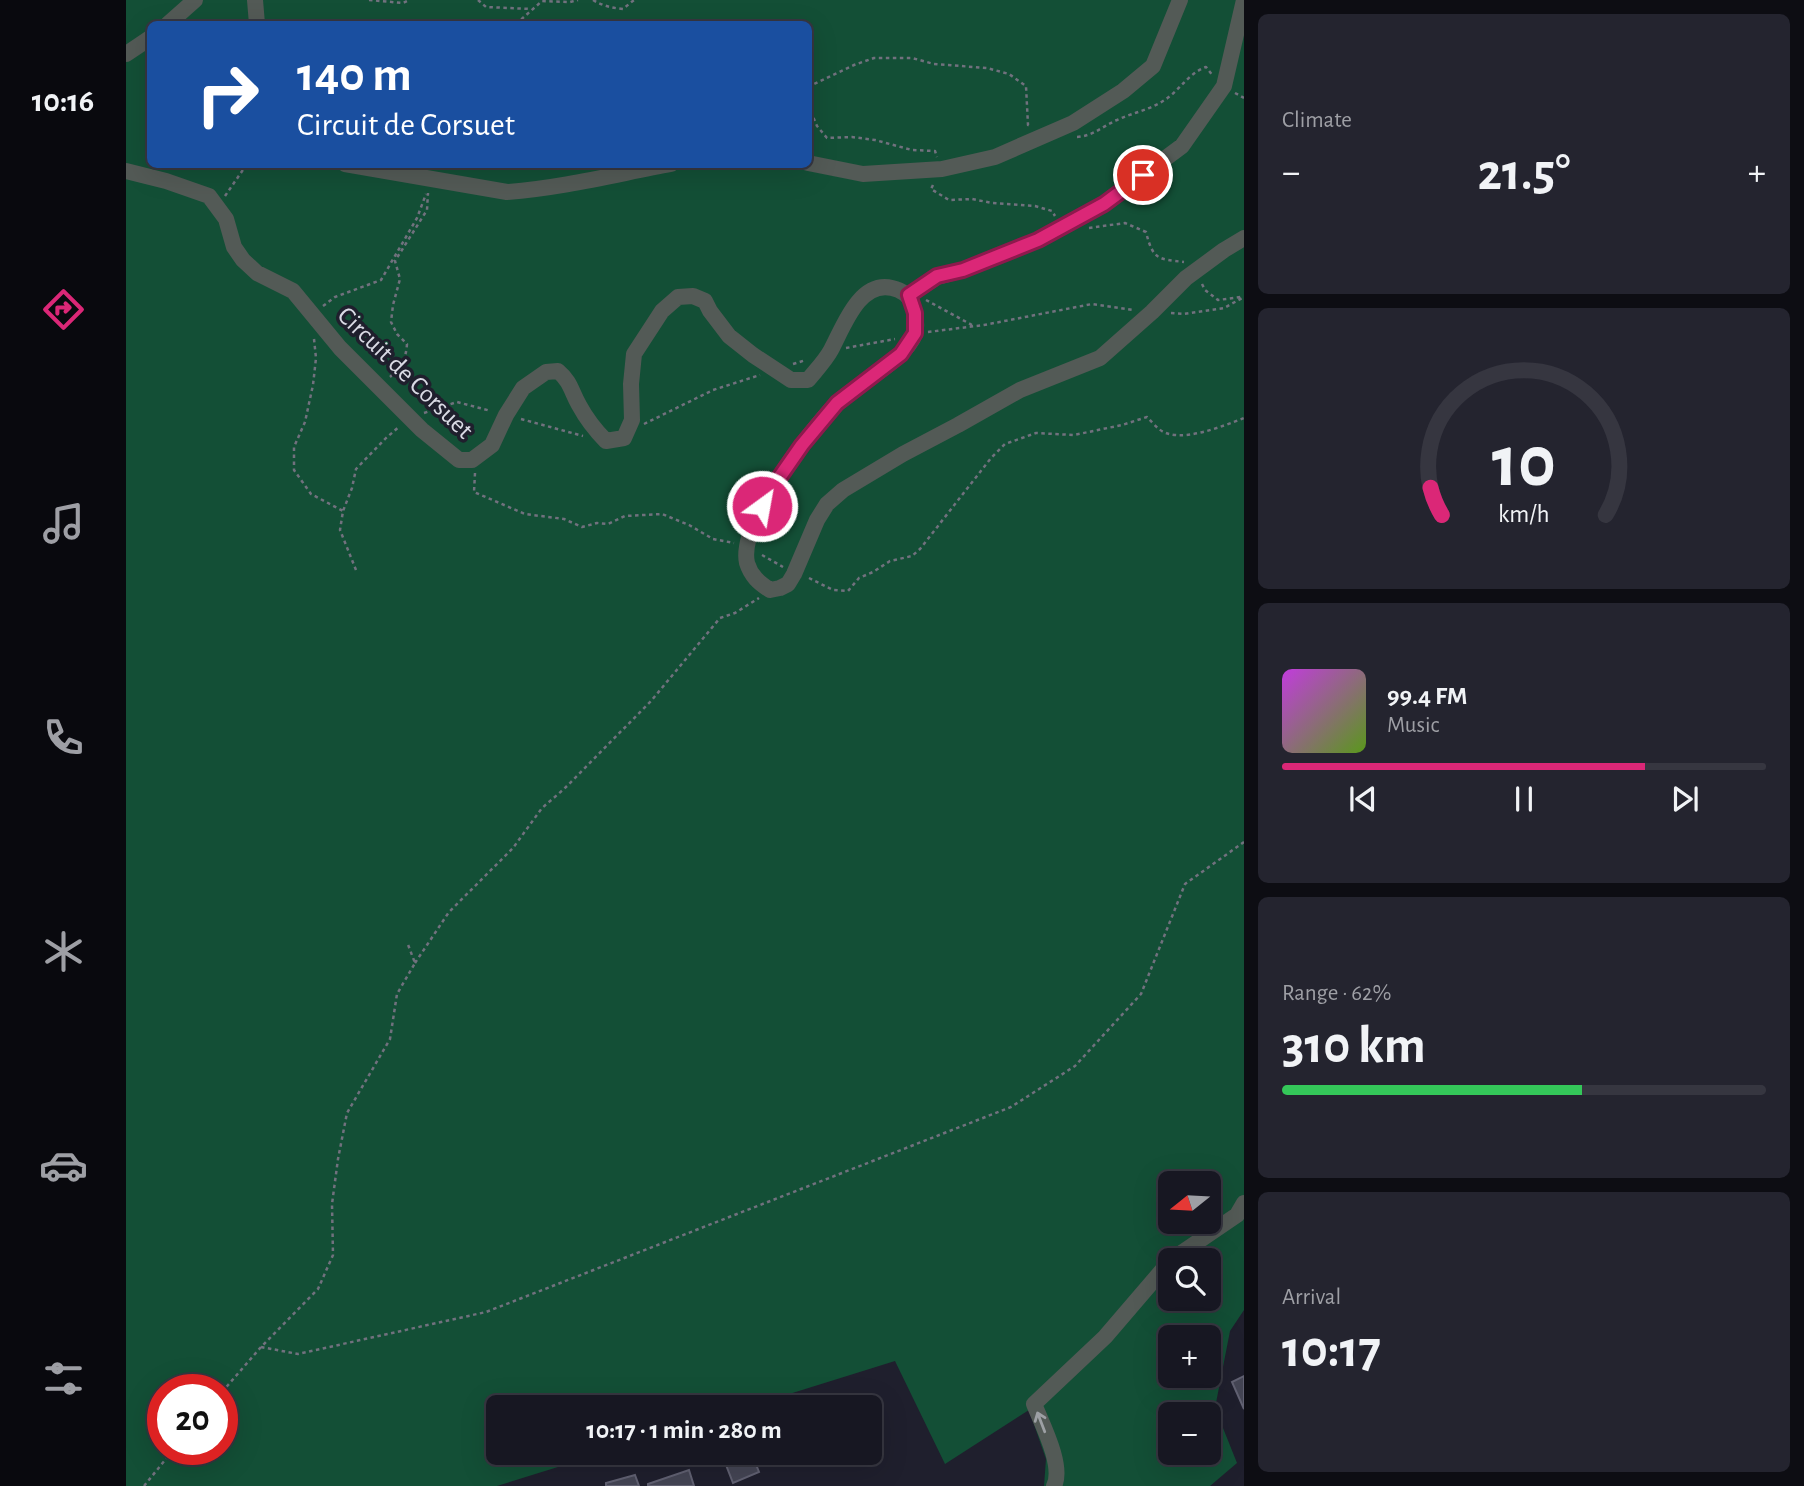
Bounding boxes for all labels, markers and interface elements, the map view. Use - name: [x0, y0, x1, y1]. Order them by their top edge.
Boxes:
- icon: right: [182, 49, 273, 140]
- text: 140 m: [297, 51, 412, 100]
- text: 10:16: [32, 85, 94, 117]
- text: Circuit de Corsuet: [297, 109, 515, 141]
- text: Climate: [1282, 109, 1352, 132]
- pin: [1113, 145, 1173, 205]
- text: 21.5°: [1478, 147, 1570, 199]
- text: −: [1282, 154, 1300, 192]
- text: +: [1748, 154, 1766, 192]
- icon: arrive: [1124, 156, 1162, 194]
- icon: directions: [39, 285, 88, 334]
- street label: Circuit de Corsuet: [333, 302, 478, 444]
- text: 10: [1492, 427, 1556, 500]
- position arrow: [725, 469, 799, 543]
- icon: music: [39, 499, 88, 548]
- text: km/h: [1498, 501, 1550, 526]
- text: 99.4 FM: [1387, 683, 1467, 709]
- icon: phone: [39, 713, 88, 762]
- text: Music: [1387, 714, 1439, 737]
- icon: previous: [1344, 780, 1382, 818]
- icon: pause: [1505, 780, 1543, 818]
- icon: next: [1666, 780, 1704, 818]
- icon: climate: [39, 927, 88, 976]
- text: Range · 62%: [1282, 982, 1391, 1005]
- text: 310 km: [1282, 1020, 1426, 1072]
- icon: car: [39, 1141, 88, 1190]
- north arrow: [1158, 1171, 1222, 1234]
- map controls: [1158, 1171, 1221, 1465]
- button: search: [1158, 1248, 1221, 1311]
- text: Arrival: [1282, 1286, 1341, 1309]
- text: 10:17: [1282, 1324, 1381, 1376]
- button: +: [1158, 1325, 1221, 1388]
- icon: filters: [39, 1354, 88, 1403]
- speed limit sign: 20: [147, 1374, 238, 1465]
- button: −: [1158, 1402, 1221, 1465]
- one-way arrow: [1033, 1411, 1046, 1433]
- text: 10:17 · 1 min · 280 m: [586, 1417, 782, 1443]

